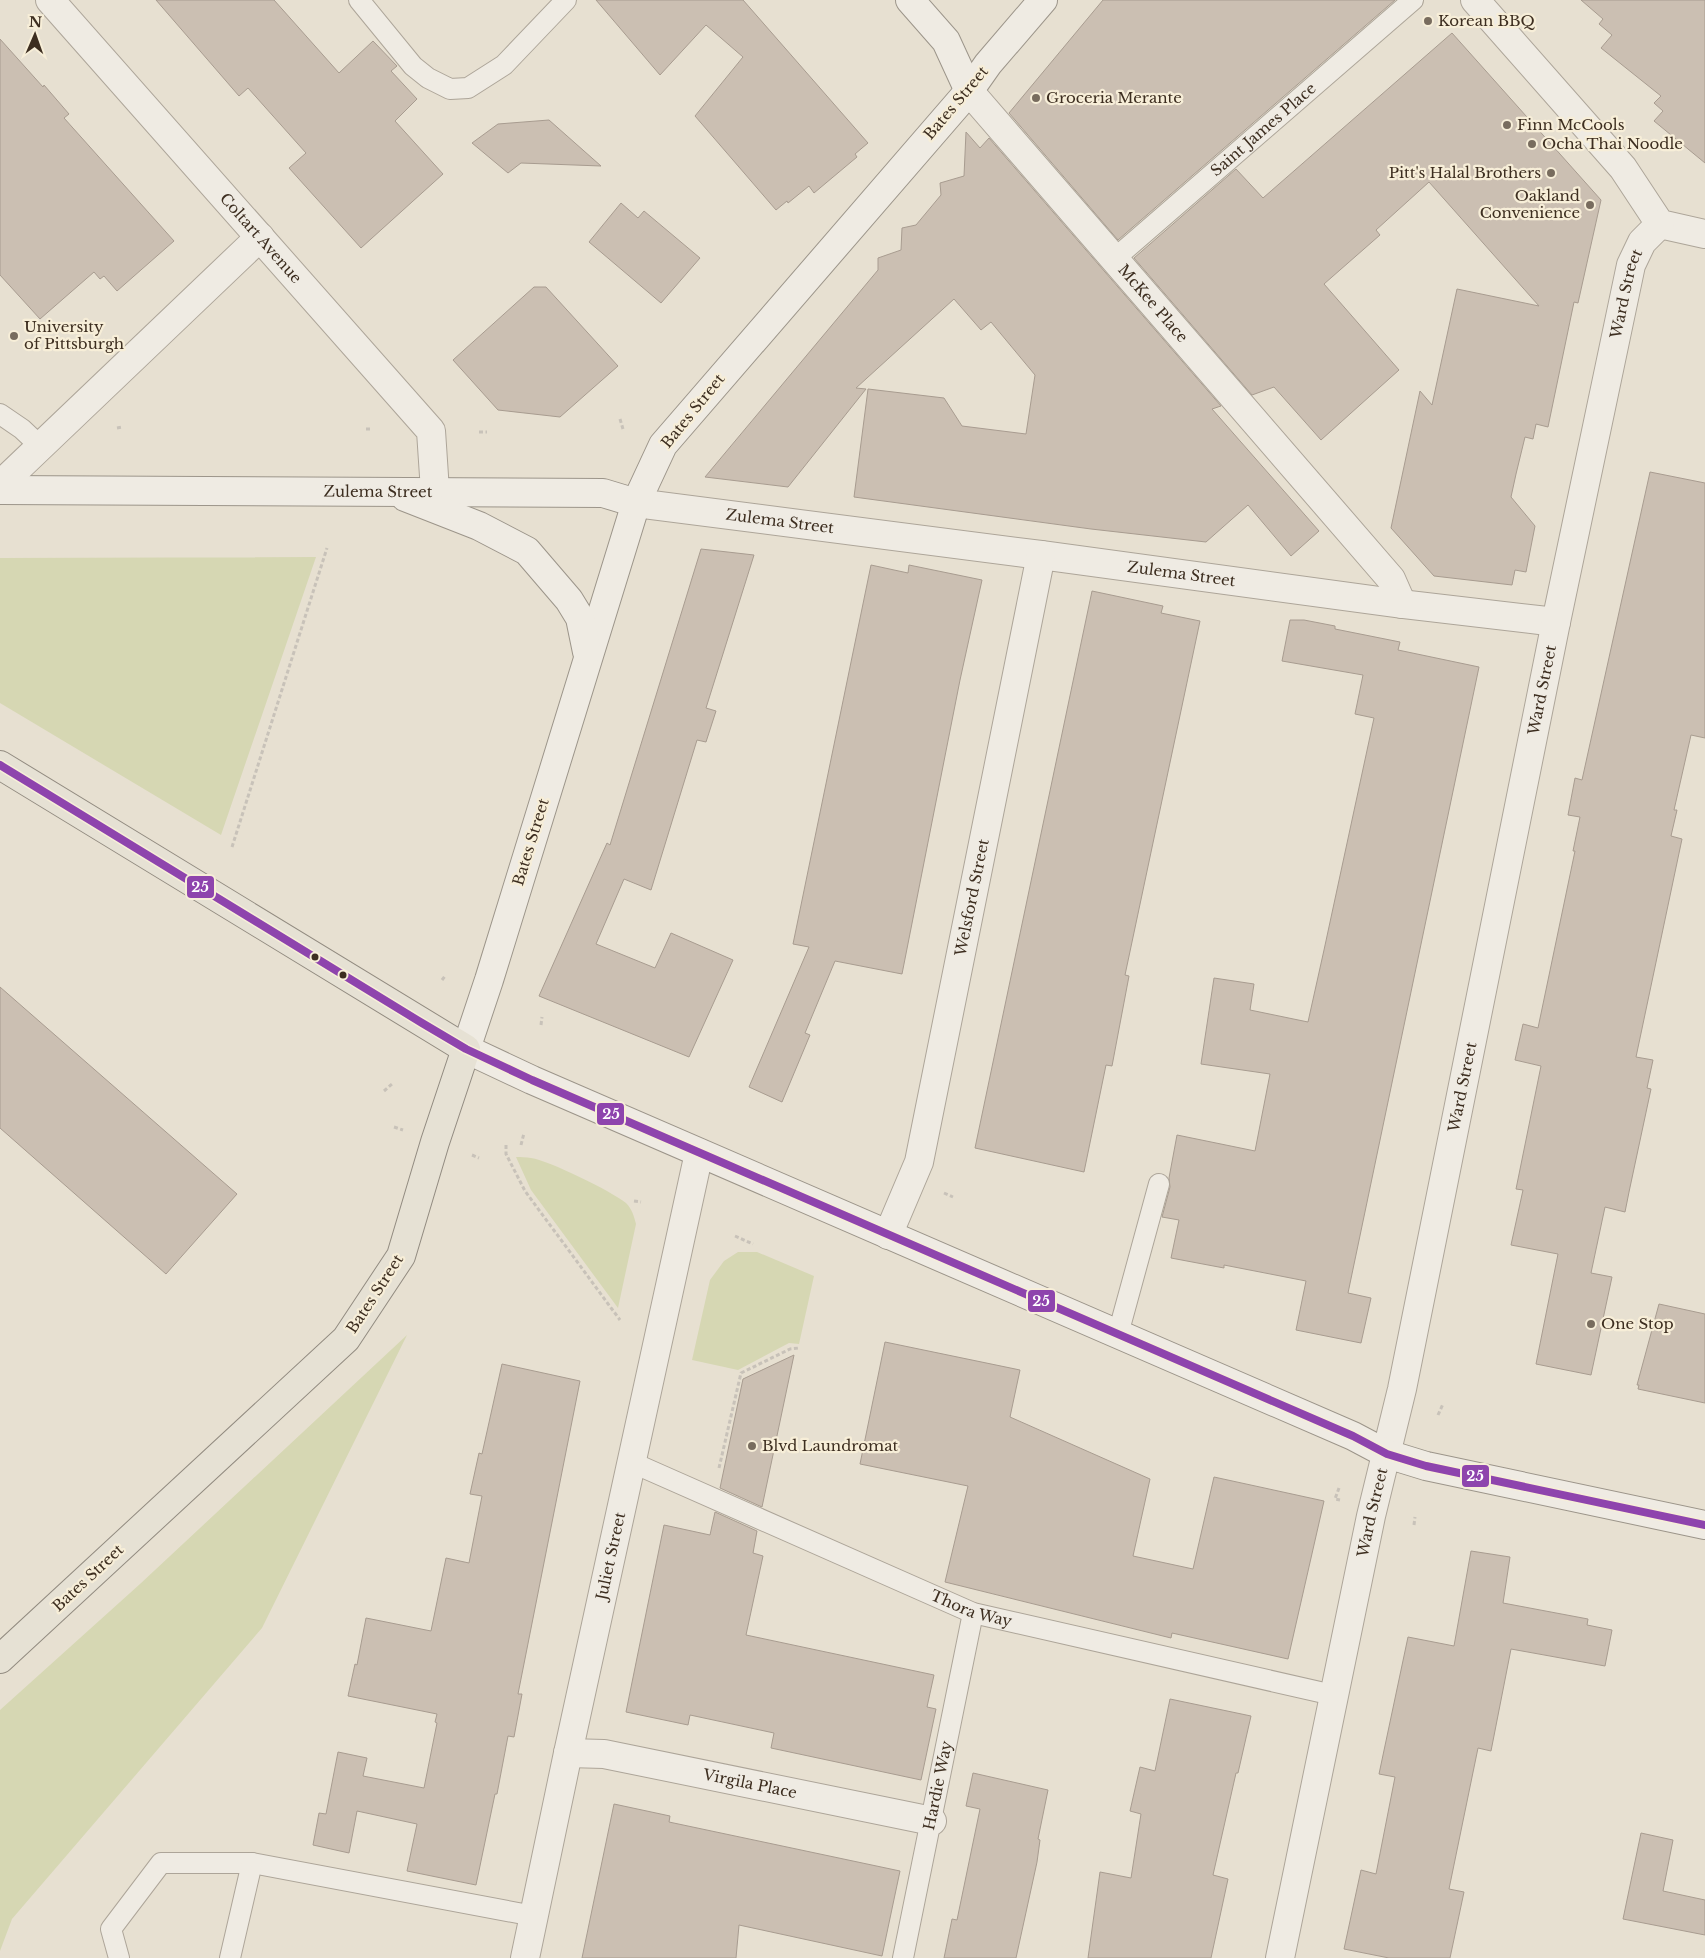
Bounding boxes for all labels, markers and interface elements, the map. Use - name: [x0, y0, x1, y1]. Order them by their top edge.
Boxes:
- north arrow: [10, 10, 60, 60]
- place label: Korean BBQ: [1438, 11, 1535, 30]
- text: N: [29, 13, 42, 31]
- marker: Korean BBQ: [1422, 15, 1434, 27]
- street label: Bates Street: [919, 62, 992, 143]
- street label: Saint James Place: [1207, 78, 1320, 180]
- place label: Groceria Merante: [1046, 88, 1182, 107]
- marker: Groceria Merante: [1030, 92, 1042, 104]
- place label: Finn McCools: [1517, 115, 1625, 134]
- marker: Finn McCools: [1501, 119, 1513, 131]
- place label: Ocha Thai Noodle: [1542, 134, 1683, 153]
- marker: Ocha Thai Noodle: [1526, 138, 1538, 150]
- place label: Pitt's Halal Brothers: [1389, 163, 1541, 182]
- marker: Pitt's Halal Brothers: [1545, 167, 1557, 179]
- place label: Oakland Convenience: [1480, 186, 1580, 222]
- street label: Coltart Avenue: [216, 189, 306, 287]
- marker: Oakland Convenience: [1584, 199, 1596, 211]
- street label: Ward Street: [1606, 245, 1646, 341]
- street label: McKee Place: [1114, 260, 1192, 346]
- place label: University of Pittsburgh: [24, 317, 124, 353]
- marker: University of Pittsburgh: [8, 330, 20, 342]
- street label: Bates Street: [657, 369, 729, 452]
- street label: Zulema Street: [324, 482, 433, 501]
- street label: Zulema Street: [725, 505, 835, 537]
- street label: Zulema Street: [1126, 557, 1237, 590]
- street label: Ward Street: [1523, 643, 1560, 737]
- street label: Bates Street: [508, 796, 553, 888]
- street label: Welsford Street: [950, 837, 993, 959]
- line badge: 25: [186, 875, 215, 899]
- text: 25: [191, 878, 209, 896]
- unlabelled marker: [310, 952, 320, 962]
- unlabelled marker: [338, 970, 348, 980]
- street label: Ward Street: [1444, 1040, 1481, 1135]
- line badge: 25: [596, 1102, 625, 1126]
- text: 25: [602, 1105, 620, 1123]
- street label: Bates Street: [342, 1250, 407, 1337]
- line badge: 25: [1027, 1289, 1056, 1313]
- text: 25: [1032, 1292, 1050, 1310]
- place label: One Stop: [1601, 1314, 1674, 1333]
- marker: One Stop: [1585, 1318, 1597, 1330]
- place label: Blvd Laundromat: [762, 1436, 899, 1455]
- marker: Blvd Laundromat: [746, 1440, 758, 1452]
- line badge: 25: [1461, 1464, 1490, 1488]
- street label: Ward Street: [1353, 1465, 1392, 1560]
- text: 25: [1466, 1467, 1484, 1485]
- street label: Juliet Street: [591, 1510, 629, 1604]
- street label: Bates Street: [48, 1540, 127, 1615]
- street label: Thora Way: [928, 1586, 1014, 1631]
- street label: Hardie Way: [919, 1739, 956, 1832]
- street label: Virgila Place: [700, 1764, 799, 1802]

